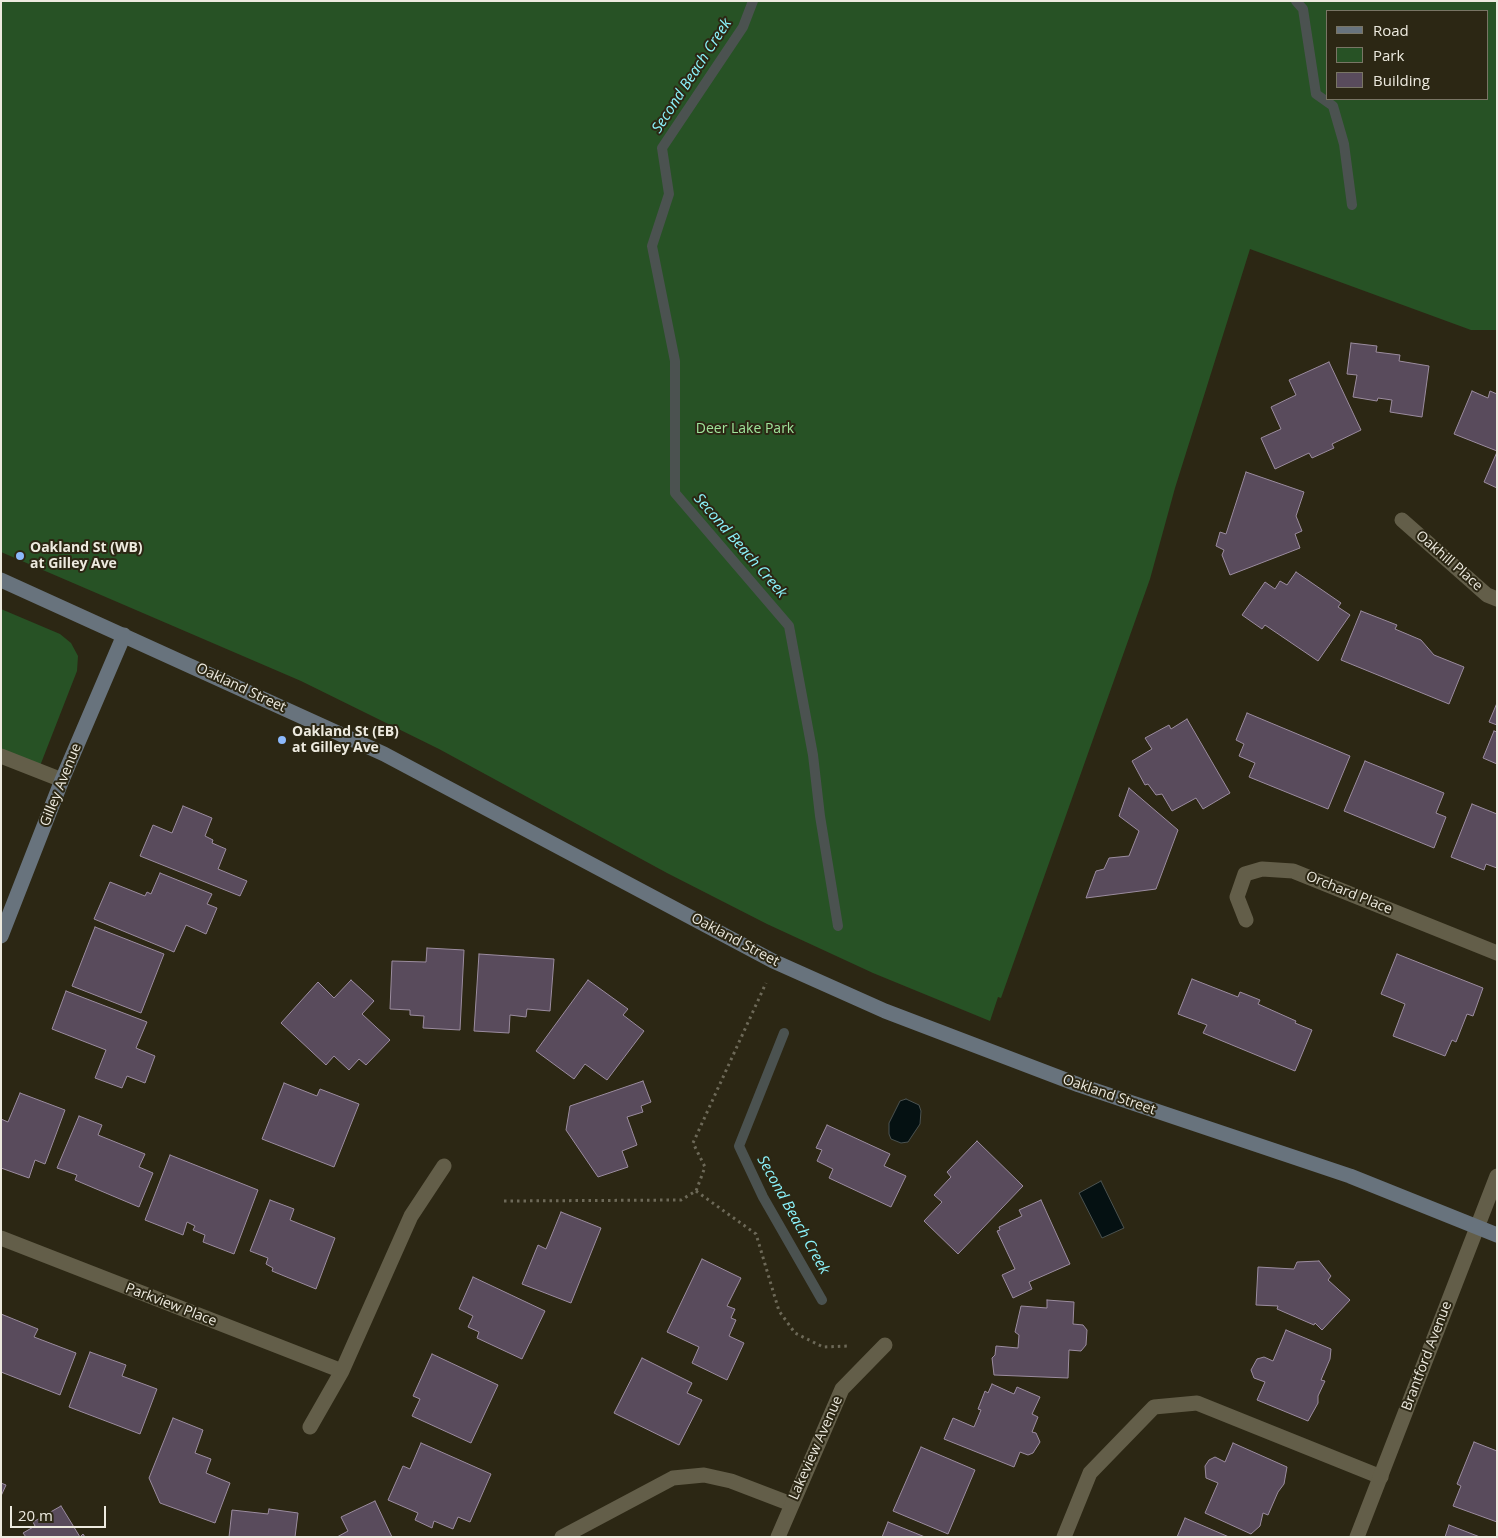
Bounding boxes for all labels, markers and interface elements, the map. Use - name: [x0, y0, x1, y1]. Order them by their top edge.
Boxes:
- legend: [1326, 10, 1488, 100]
- water label: Second Beach Creek: [648, 15, 736, 137]
- text: Road: [1373, 20, 1409, 40]
- text: Park: [1373, 45, 1404, 65]
- text: Building: [1373, 70, 1430, 90]
- park label: Deer Lake Park: [696, 421, 794, 437]
- water label: Second Beach Creek: [690, 490, 790, 602]
- street label: Oakhill Place: [1412, 527, 1486, 595]
- place label: Oakland St (WB) at Gilley Ave: [30, 540, 143, 572]
- marker: Oakland St (WB) at Gilley Ave: [14, 550, 26, 562]
- street label: Oakland Street: [193, 660, 289, 716]
- place label: Oakland St (EB) at Gilley Ave: [292, 724, 399, 756]
- marker: Oakland St (EB) at Gilley Ave: [276, 734, 288, 746]
- street label: Gilley Avenue: [37, 741, 85, 829]
- street label: Orchard Place: [1303, 868, 1395, 918]
- street label: Oakland Street: [688, 910, 782, 970]
- street label: Oakland Street: [1060, 1071, 1158, 1119]
- water label: Second Beach Creek: [753, 1153, 833, 1277]
- street label: Parkview Place: [123, 1280, 219, 1330]
- street label: Brantford Avenue: [1398, 1299, 1456, 1413]
- street label: Lakeview Avenue: [786, 1393, 846, 1503]
- scale bar: [12, 1496, 109, 1528]
- text: 20 m: [18, 1505, 53, 1525]

